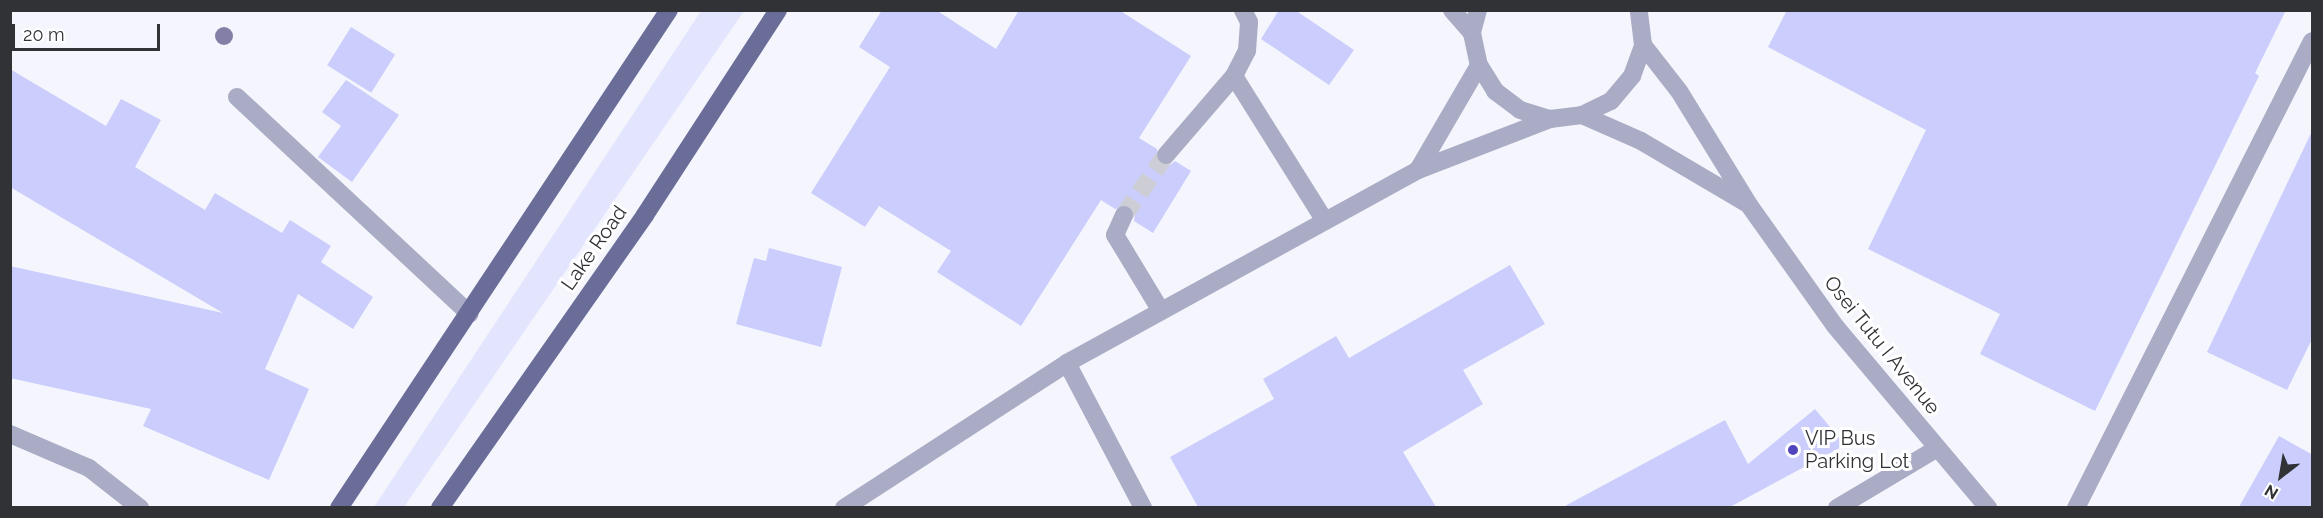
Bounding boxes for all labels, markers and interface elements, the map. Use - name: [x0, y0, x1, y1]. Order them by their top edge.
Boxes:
- scale bar: [15, 12, 164, 50]
- text: 20 m: [23, 24, 65, 45]
- street label: Lake Road: [556, 201, 632, 295]
- street label: Osei Tutu I Avenue: [1818, 271, 1946, 419]
- place label: VIP Bus Parking Lot: [1805, 426, 1909, 473]
- marker: VIP Bus Parking Lot: [1786, 443, 1800, 457]
- north arrow: [2251, 446, 2311, 506]
- text: N: [2261, 481, 2282, 503]

